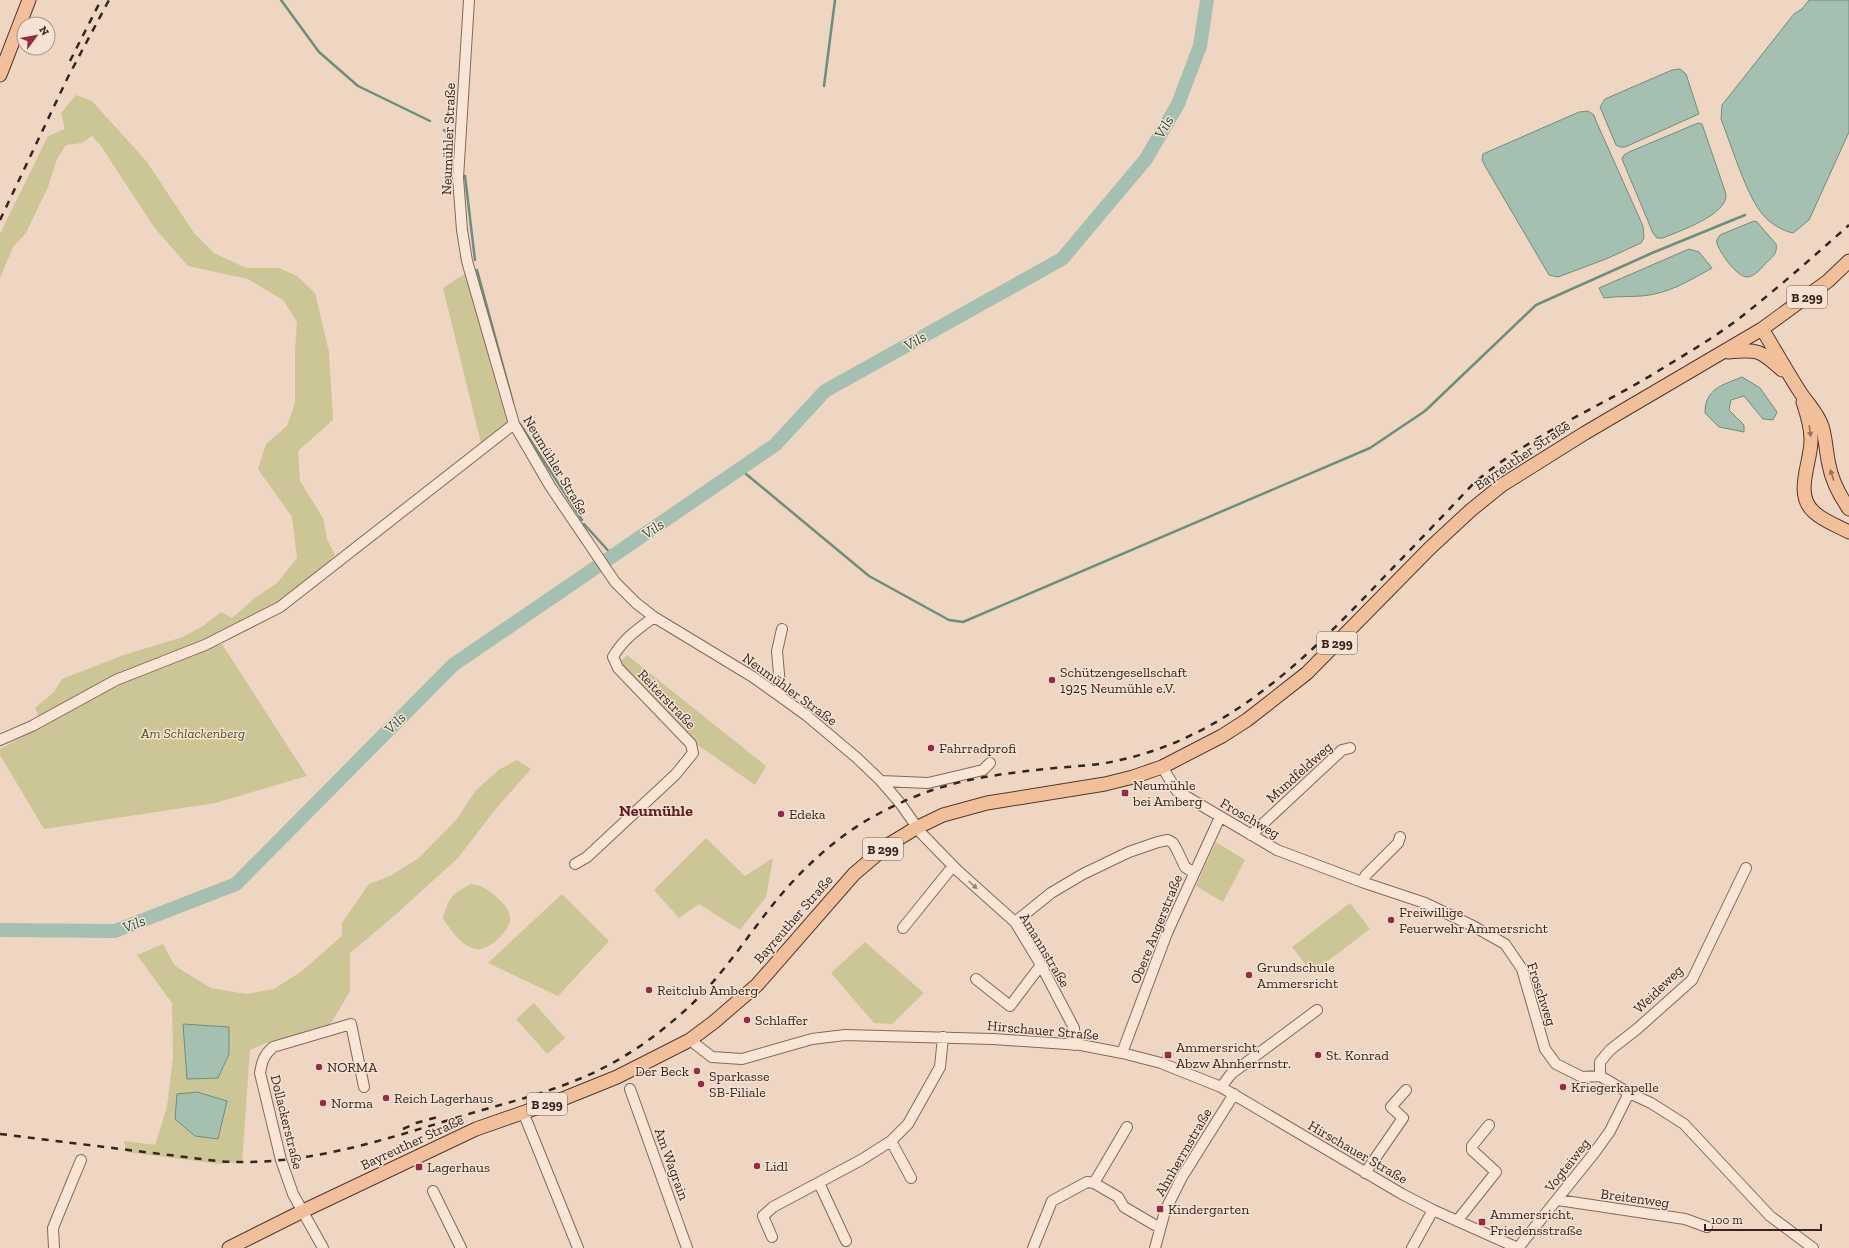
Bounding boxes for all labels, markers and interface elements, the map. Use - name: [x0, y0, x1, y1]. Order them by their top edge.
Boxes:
- north arrow: [16, 16, 56, 56]
- text: N: [36, 24, 52, 38]
- street label: Neumühler Straße: [438, 82, 459, 195]
- water label: Vils: [1150, 113, 1178, 141]
- road number: B 299: [1787, 286, 1827, 308]
- water label: Vils: [901, 328, 929, 354]
- street label: Neumühler Straße: [519, 413, 592, 518]
- street label: Bayreuther Straße: [1471, 417, 1574, 494]
- one-way arrow: [1807, 424, 1813, 437]
- one-way arrow: [1829, 468, 1835, 480]
- water label: Vils: [638, 515, 668, 543]
- road number: B 299: [1317, 632, 1357, 654]
- street label: Neumühler Straße: [739, 649, 840, 730]
- place label: Schützengesellschaft 1925 Neumühle e.V.: [1060, 664, 1188, 697]
- street label: Reiterstraße: [634, 666, 700, 733]
- marker: Schützengesellschaft 1925 Neumühle e.V.: [1047, 675, 1057, 685]
- water label: Vils: [381, 709, 409, 737]
- park label: Am Schlackenberg: [140, 725, 246, 742]
- street label: Mundfeldweg: [1263, 738, 1336, 806]
- place label: Fahrradprofi: [939, 740, 1016, 757]
- marker: Fahrradprofi: [926, 743, 936, 753]
- place label: Neumühle bei Amberg: [1132, 777, 1203, 810]
- marker: Neumühle bei Amberg: [1120, 788, 1130, 798]
- street label: Froschweg: [1217, 795, 1283, 842]
- district label: Neumühle: [619, 801, 693, 820]
- place label: Edeka: [789, 806, 826, 823]
- marker: Edeka: [776, 809, 786, 819]
- road number: B 299: [863, 838, 903, 860]
- street label: Bayreuther Straße: [750, 871, 837, 967]
- street label: Obere Angerstraße: [1127, 872, 1186, 986]
- one-way arrow: [968, 880, 978, 890]
- place label: Freiwillige Feuerwehr Ammersricht: [1399, 904, 1549, 937]
- street label: Amannstraße: [1016, 910, 1074, 991]
- water label: Vils: [120, 911, 148, 937]
- marker: Freiwillige Feuerwehr Ammersricht: [1386, 915, 1396, 925]
- place label: Grundschule Ammersricht: [1257, 959, 1339, 992]
- street label: Froschweg: [1523, 960, 1560, 1028]
- street label: Weideweg: [1630, 962, 1687, 1017]
- marker: Grundschule Ammersricht: [1244, 970, 1254, 980]
- place label: Reitclub Amberg: [657, 982, 759, 999]
- marker: Reitclub Amberg: [644, 985, 654, 995]
- place label: Schlaffer: [755, 1012, 808, 1029]
- marker: Schlaffer: [742, 1015, 752, 1025]
- street label: Hirschauer Straße: [986, 1017, 1100, 1044]
- place label: Ammersricht, Abzw Ahnherrnstr.: [1176, 1039, 1291, 1072]
- place label: St. Konrad: [1326, 1047, 1389, 1064]
- marker: Ammersricht, Abzw Ahnherrnstr.: [1163, 1050, 1173, 1060]
- marker: St. Konrad: [1313, 1050, 1323, 1060]
- place label: NORMA: [327, 1059, 378, 1076]
- marker: NORMA: [314, 1062, 324, 1072]
- place label: Der Beck: [635, 1063, 690, 1080]
- marker: Der Beck: [692, 1066, 702, 1076]
- place label: Sparkasse SB-Filiale: [709, 1068, 770, 1101]
- street label: Dollackerstraße: [267, 1073, 307, 1172]
- marker: Sparkasse SB-Filiale: [696, 1079, 706, 1089]
- place label: Kriegerkapelle: [1571, 1079, 1659, 1096]
- marker: Kriegerkapelle: [1558, 1082, 1568, 1092]
- place label: Reich Lagerhaus: [394, 1090, 493, 1107]
- marker: Reich Lagerhaus: [381, 1093, 391, 1103]
- road number: B 299: [527, 1093, 567, 1115]
- place label: Norma: [331, 1095, 373, 1112]
- marker: Norma: [318, 1098, 328, 1108]
- street label: Ahnherrnstraße: [1151, 1105, 1216, 1199]
- street label: Bayreuther Straße: [358, 1111, 467, 1174]
- street label: Hirschauer Straße: [1305, 1117, 1411, 1188]
- street label: Am Wagrain: [651, 1126, 692, 1202]
- street label: Vogteiweg: [1541, 1135, 1594, 1196]
- place label: Lidl: [765, 1158, 788, 1175]
- place label: Lagerhaus: [427, 1159, 490, 1176]
- marker: Lidl: [752, 1161, 762, 1171]
- marker: Lagerhaus: [414, 1162, 424, 1172]
- street label: Breitenweg: [1599, 1185, 1671, 1212]
- place label: Kindergarten: [1168, 1201, 1249, 1218]
- marker: Kindergarten: [1155, 1204, 1165, 1214]
- place label: Ammersricht, Friedensstraße: [1490, 1206, 1583, 1239]
- scale bar: [1705, 1206, 1821, 1232]
- text: 100 m: [1711, 1213, 1743, 1227]
- marker: Ammersricht, Friedensstraße: [1477, 1217, 1487, 1227]

